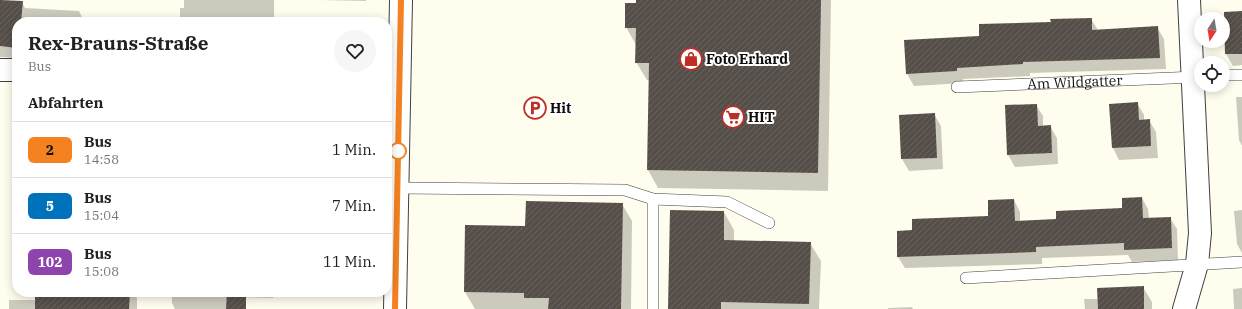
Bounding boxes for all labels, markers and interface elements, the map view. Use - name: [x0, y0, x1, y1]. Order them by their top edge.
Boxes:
- north arrow: [1194, 12, 1230, 48]
- map controls: [1194, 12, 1230, 92]
- button: heart: [334, 30, 376, 72]
- text: Rex-Brauns-Straße: [28, 31, 209, 55]
- shop icon: Foto Erhard: [678, 46, 704, 72]
- place label: Foto Erhard: [706, 50, 788, 68]
- button: locate: [1194, 56, 1230, 92]
- text: Bus: [28, 58, 51, 75]
- street label: Am Wildgatter: [1027, 71, 1124, 93]
- text: Abfahrten: [28, 93, 103, 112]
- parking icon: Hit: [522, 95, 548, 121]
- place label: Hit: [550, 99, 571, 117]
- supermarket icon: HIT: [720, 104, 746, 130]
- place label: HIT: [748, 108, 775, 126]
- text: Bus: [84, 132, 112, 151]
- text: 1 Min.: [332, 140, 376, 159]
- text: 2: [46, 141, 54, 159]
- unlabelled marker: [389, 142, 407, 160]
- text: 14:58: [84, 151, 119, 168]
- text: Bus: [84, 188, 112, 207]
- text: 7 Min.: [332, 196, 376, 215]
- text: 5: [46, 197, 54, 215]
- text: 15:04: [84, 207, 119, 224]
- text: Bus: [84, 244, 112, 263]
- text: 11 Min.: [323, 252, 376, 271]
- text: 102: [37, 253, 63, 271]
- text: 15:08: [84, 263, 119, 280]

